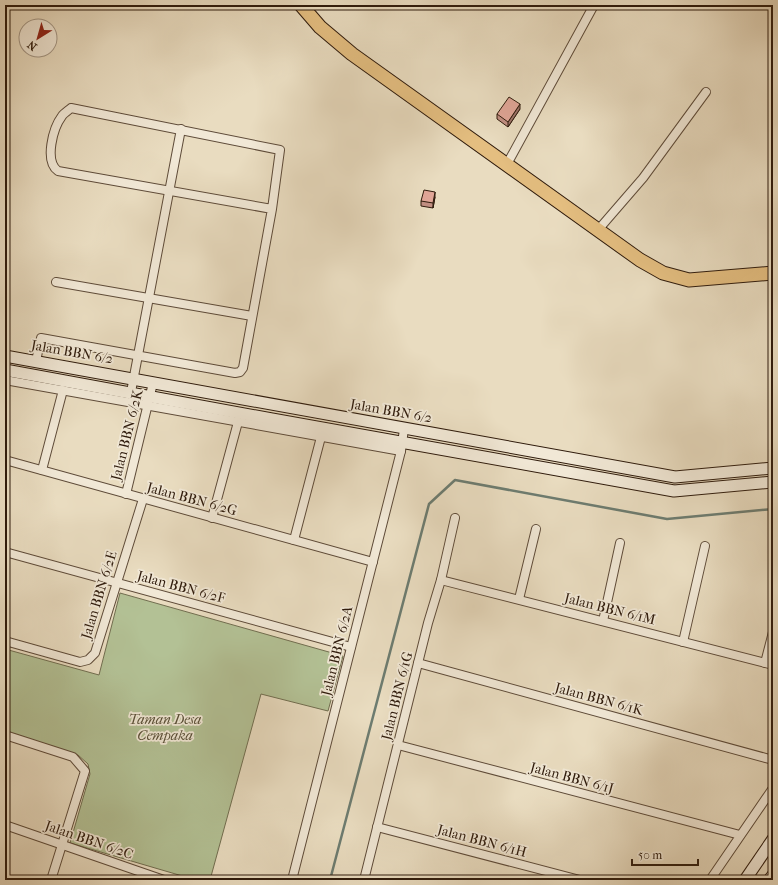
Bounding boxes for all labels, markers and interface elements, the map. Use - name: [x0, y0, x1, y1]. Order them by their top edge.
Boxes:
- north arrow: [18, 18, 58, 58]
- text: N: [25, 37, 40, 53]
- street label: Jalan BBN 6/2: [29, 336, 114, 368]
- street label: Jalan BBN 6/2K: [107, 387, 147, 483]
- street label: Jalan BBN 6/2: [348, 395, 433, 427]
- street label: Jalan BBN 6/2G: [144, 479, 239, 519]
- street label: Jalan BBN 6/2E: [77, 548, 121, 642]
- street label: Jalan BBN 6/2F: [134, 567, 227, 607]
- street label: Jalan BBN 6/1M: [562, 589, 658, 629]
- street label: Jalan BBN 6/2A: [317, 603, 357, 699]
- street label: Jalan BBN 6/1G: [378, 650, 416, 743]
- street label: Jalan BBN 6/1K: [552, 679, 646, 719]
- park label: Taman Desa Cempaka: [129, 711, 201, 744]
- street label: Jalan BBN 6/1J: [527, 758, 616, 797]
- street label: Jalan BBN 6/2C: [42, 817, 135, 863]
- street label: Jalan BBN 6/1H: [435, 821, 528, 861]
- scale bar: [632, 841, 698, 867]
- text: 50 m: [638, 848, 662, 862]

